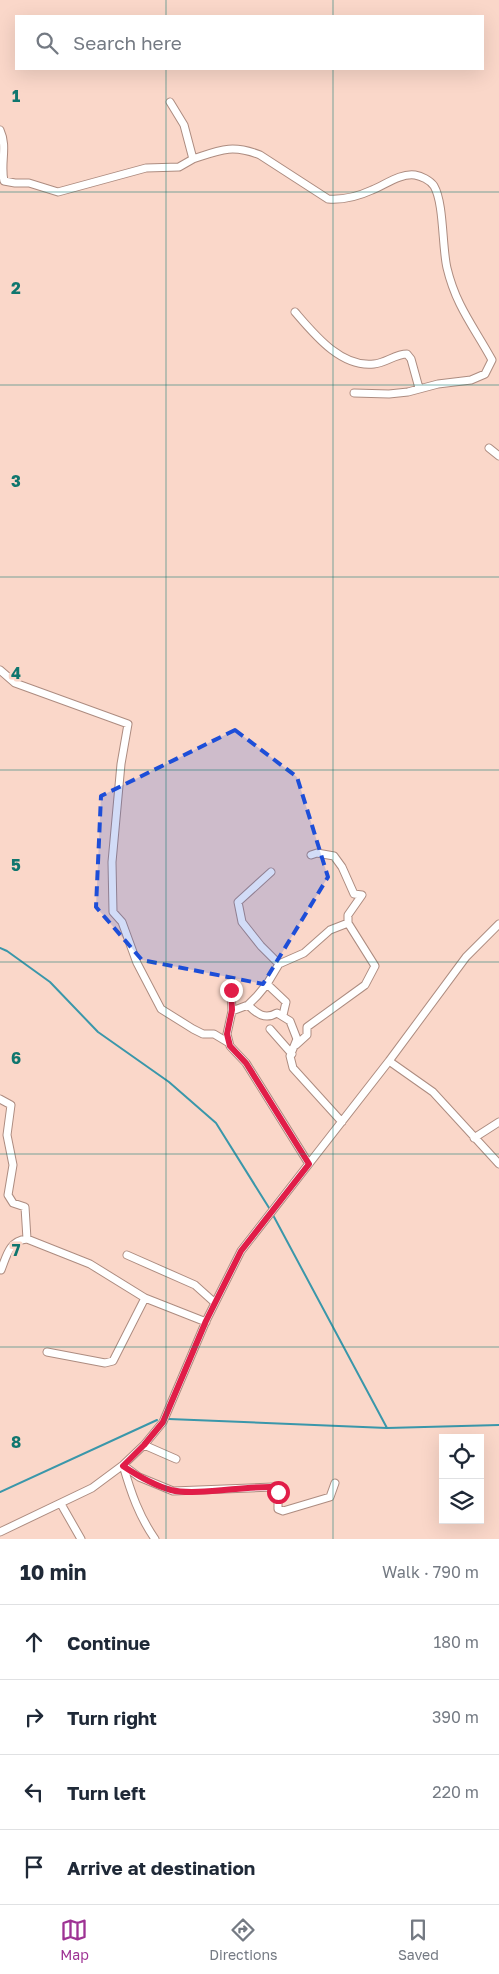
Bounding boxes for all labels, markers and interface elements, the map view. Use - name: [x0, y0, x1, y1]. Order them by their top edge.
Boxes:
- search box: [15, 15, 484, 70]
- icon: search: [33, 29, 61, 57]
- text: Search here: [73, 31, 182, 54]
- text: 1: [12, 86, 20, 106]
- text: 2: [11, 278, 21, 298]
- text: 3: [11, 471, 21, 491]
- text: 4: [11, 663, 21, 683]
- text: 5: [11, 855, 21, 875]
- route end: [220, 979, 243, 1002]
- text: 6: [11, 1048, 21, 1068]
- text: 7: [12, 1240, 21, 1260]
- text: 8: [11, 1432, 21, 1452]
- map controls: [439, 1434, 484, 1524]
- button: locate: [439, 1434, 484, 1479]
- button: layers: [439, 1479, 484, 1524]
- route start: [267, 1481, 290, 1504]
- text: 10 min: [20, 1559, 87, 1585]
- text: Walk · 790 m: [382, 1562, 479, 1582]
- icon: ahead: [20, 1628, 48, 1656]
- text: Continue: [67, 1631, 150, 1654]
- text: 180 m: [433, 1632, 479, 1652]
- icon: right: [20, 1703, 48, 1731]
- text: Turn right: [67, 1706, 157, 1729]
- text: 390 m: [432, 1707, 479, 1727]
- icon: left: [20, 1778, 48, 1806]
- text: Turn left: [67, 1781, 146, 1804]
- text: 220 m: [432, 1782, 479, 1802]
- icon: arrive: [20, 1853, 48, 1881]
- text: Arrive at destination: [67, 1856, 255, 1879]
- tab: Map: [60, 1916, 89, 1963]
- tab: Directions: [209, 1916, 278, 1963]
- tab: Saved: [398, 1916, 439, 1963]

